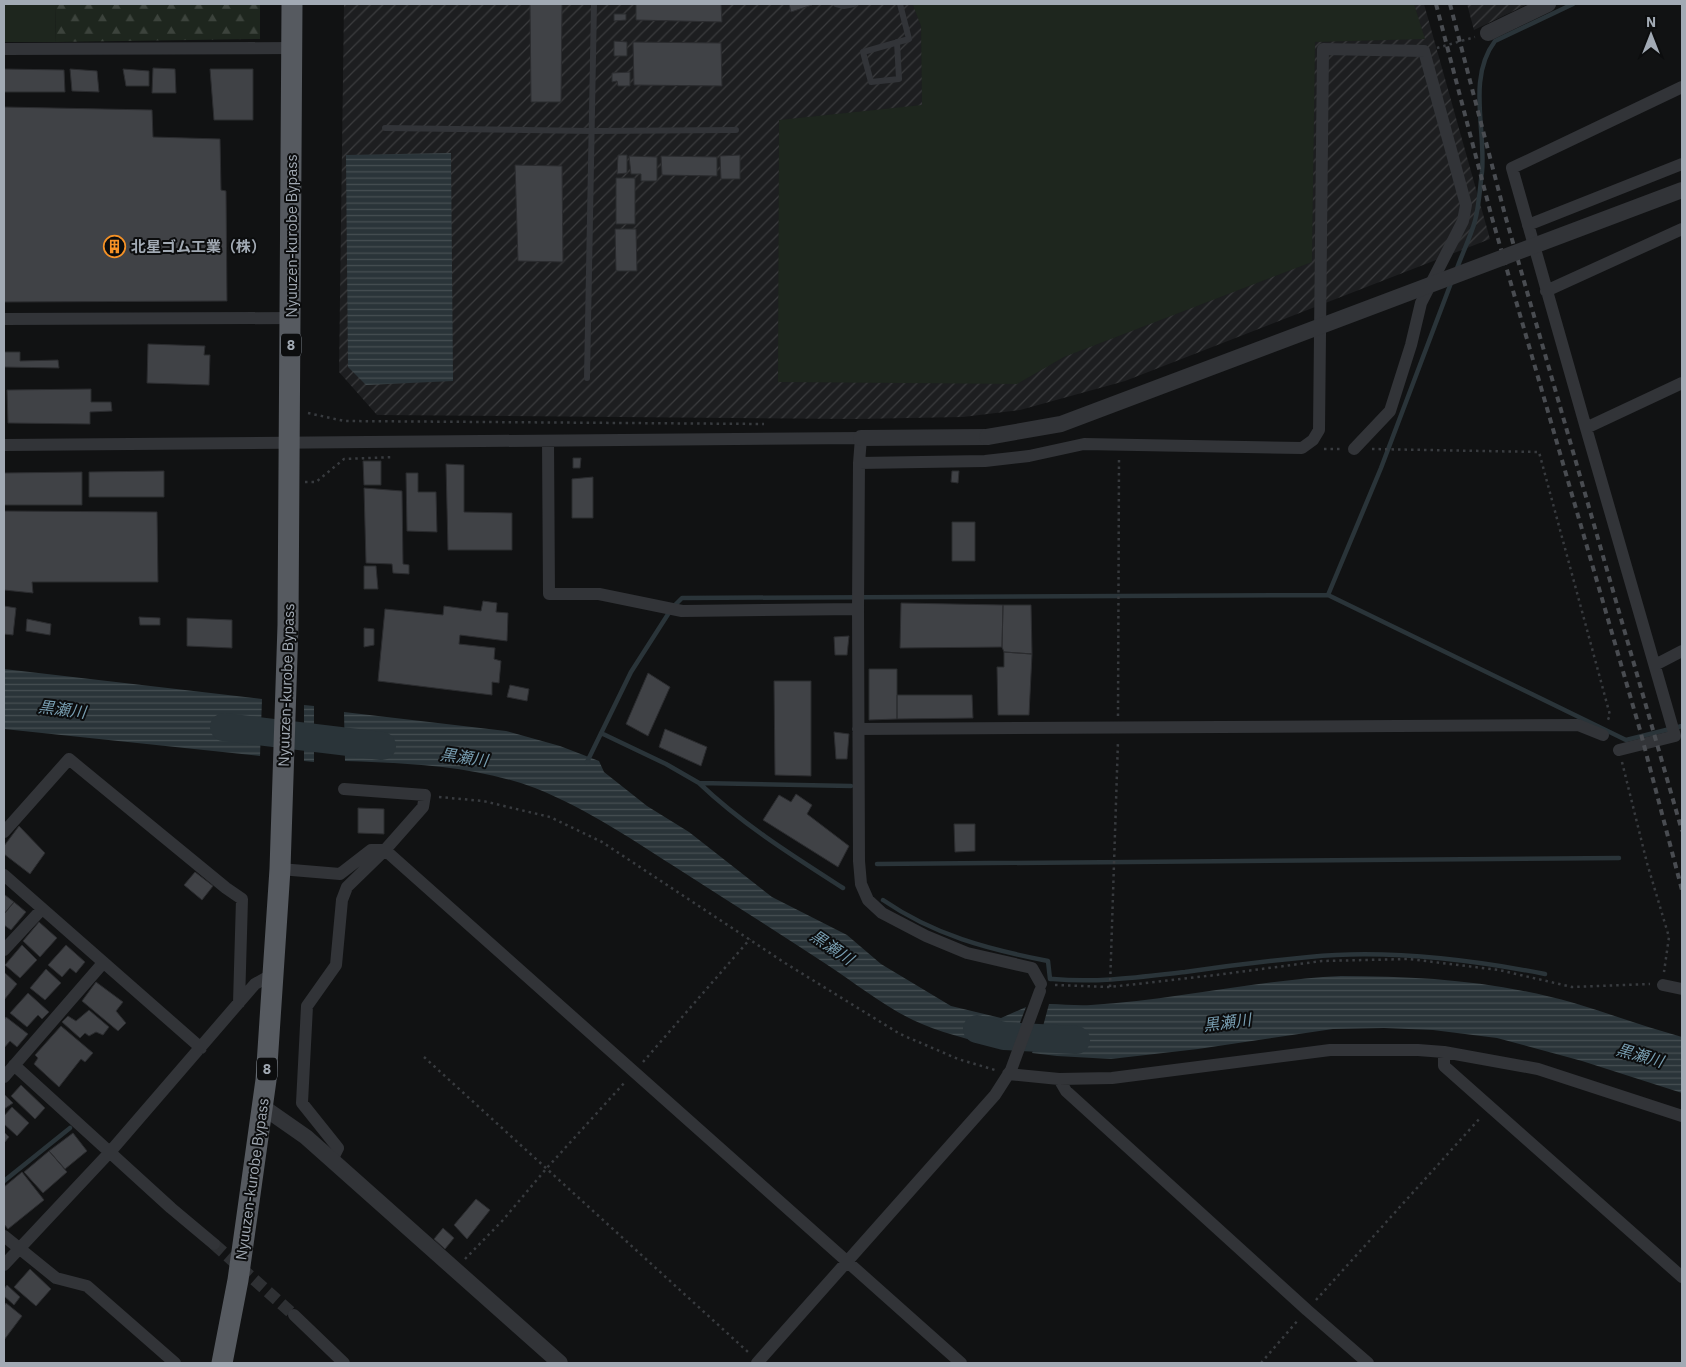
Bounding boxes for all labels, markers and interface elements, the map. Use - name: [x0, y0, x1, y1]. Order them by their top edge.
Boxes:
- north arrow: [1626, 10, 1676, 60]
- text: N: [1646, 13, 1656, 31]
- street label: Nyuuzen-kurobe Bypass: [282, 154, 301, 318]
- building icon: 北星ゴム工業（株）: [103, 234, 127, 258]
- place label: 北星ゴム工業（株）: [131, 237, 266, 256]
- road number: 8: [281, 334, 301, 356]
- street label: Nyuuzen-kurobe Bypass: [274, 603, 298, 767]
- water label: 黒瀬川: [37, 696, 89, 722]
- water label: 黒瀬川: [439, 744, 491, 771]
- water label: 黒瀬川: [807, 925, 859, 970]
- water label: 黒瀬川: [1202, 1009, 1254, 1035]
- water label: 黒瀬川: [1614, 1039, 1668, 1072]
- road number: 8: [257, 1058, 277, 1080]
- street label: Nyuuzen-kurobe Bypass: [231, 1097, 273, 1261]

